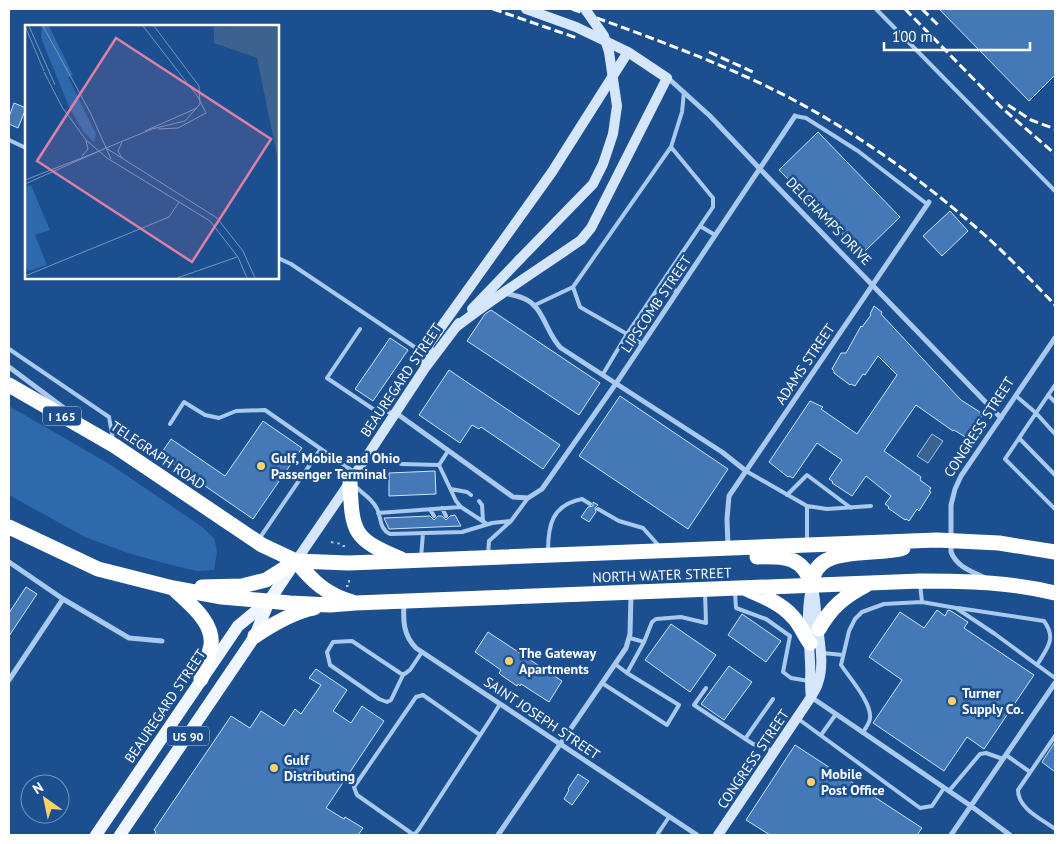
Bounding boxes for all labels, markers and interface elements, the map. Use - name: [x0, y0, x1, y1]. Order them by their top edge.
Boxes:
- scale bar: [884, 20, 1030, 52]
- inset map: [25, 25, 279, 279]
- text: 100 m: [892, 27, 933, 46]
- street label: DELCHAMPS DRIVE: [782, 173, 876, 269]
- street label: LIPSCOMB STREET: [617, 252, 695, 356]
- street label: BEAUREGARD STREET: [356, 320, 446, 440]
- street label: ADAMS STREET: [771, 320, 839, 408]
- street label: CONGRESS STREET: [940, 373, 1018, 481]
- road number: I 165: [43, 406, 81, 426]
- street label: TELEGRAPH ROAD: [107, 417, 209, 493]
- place label: Gulf, Mobile and Ohio Passenger Terminal: [271, 449, 401, 483]
- marker: Gulf, Mobile and Ohio Passenger Terminal: [255, 460, 267, 472]
- street label: NORTH WATER STREET: [592, 564, 732, 586]
- place label: The Gateway Apartments: [519, 644, 596, 678]
- street label: BEAUREGARD STREET: [120, 646, 210, 766]
- marker: The Gateway Apartments: [503, 655, 515, 667]
- street label: SAINT JOSEPH STREET: [481, 673, 604, 764]
- place label: Turner Supply Co.: [962, 684, 1024, 718]
- marker: Turner Supply Co.: [946, 695, 958, 707]
- street label: CONGRESS STREET: [713, 706, 793, 812]
- road number: US 90: [167, 726, 209, 746]
- place label: Gulf Distributing: [284, 751, 355, 785]
- marker: Gulf Distributing: [268, 762, 280, 774]
- place label: Mobile Post Office: [821, 765, 885, 799]
- north arrow: [20, 774, 70, 824]
- marker: Mobile Post Office: [805, 776, 817, 788]
- text: N: [29, 778, 47, 798]

